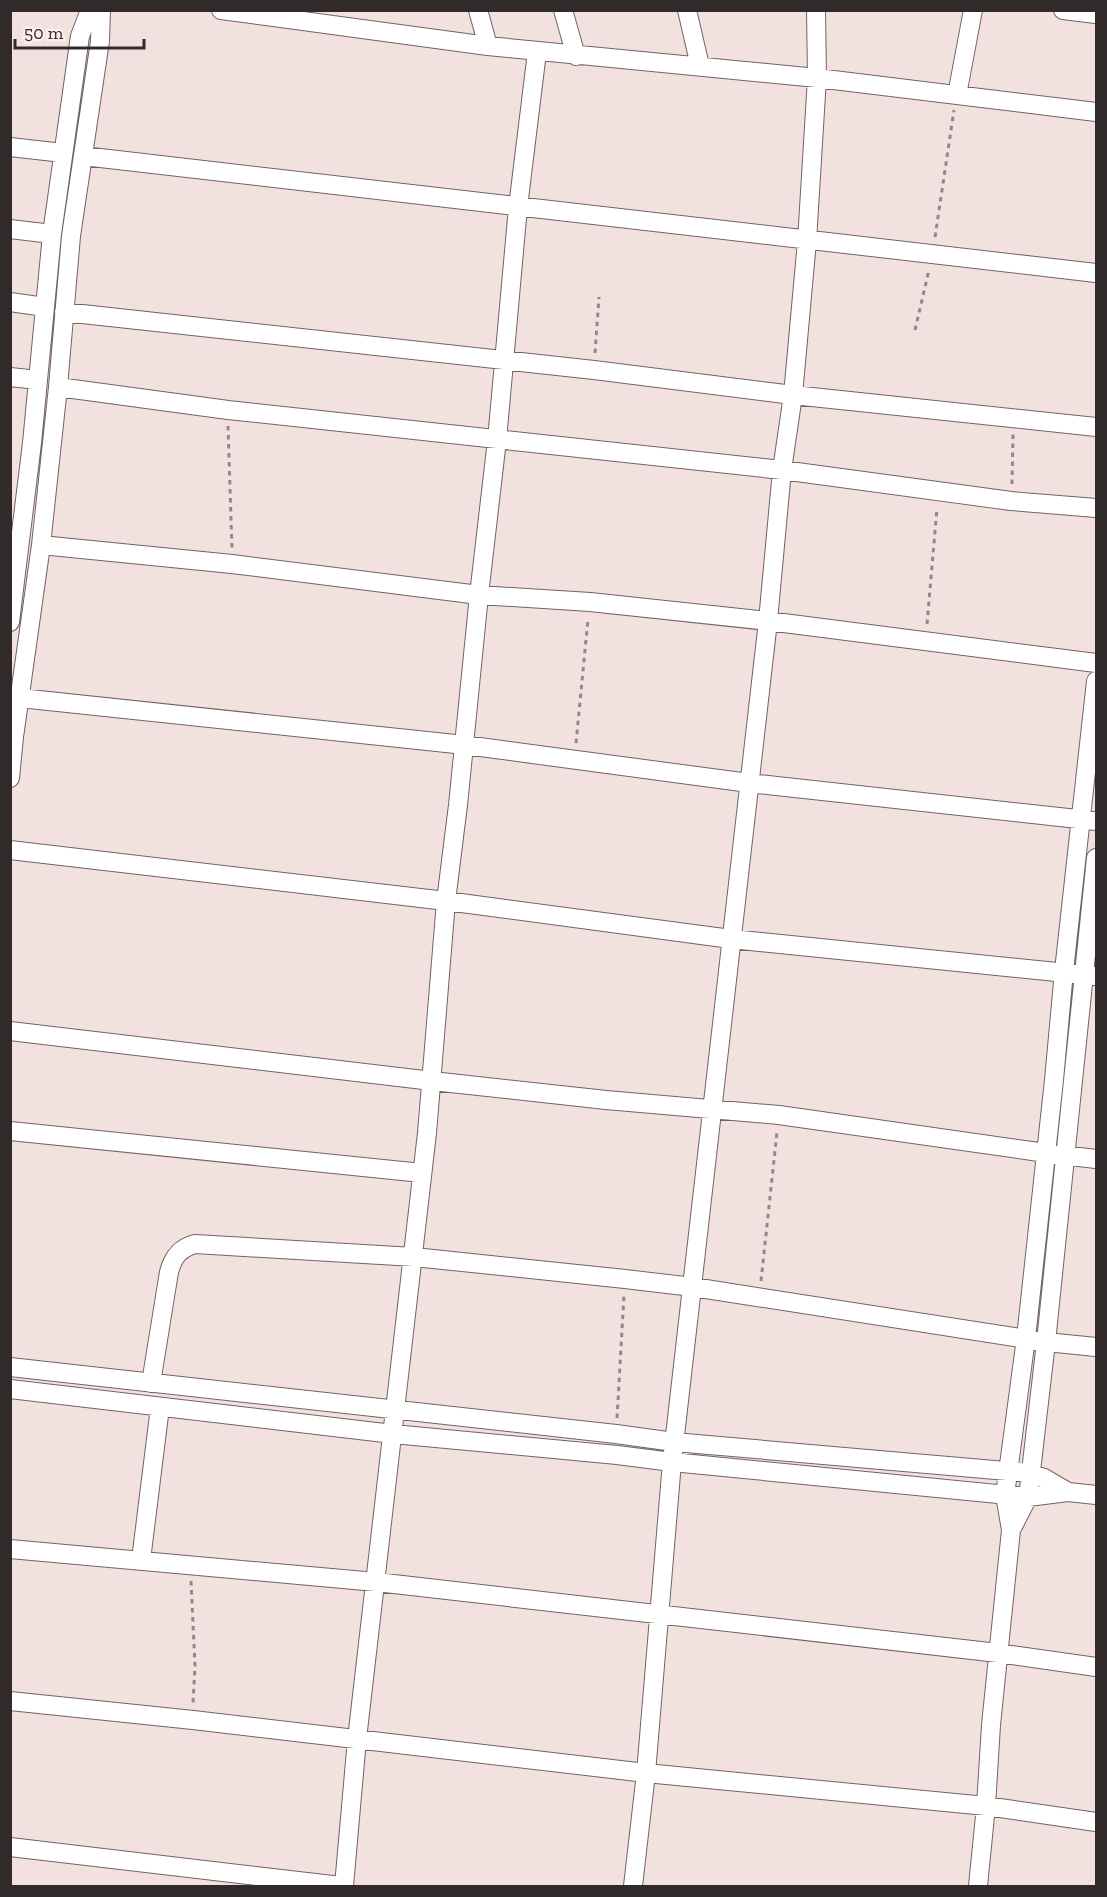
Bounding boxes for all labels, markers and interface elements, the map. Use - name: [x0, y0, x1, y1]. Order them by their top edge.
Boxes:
- scale bar: [15, 12, 144, 50]
- text: 50 m: [24, 22, 64, 44]

